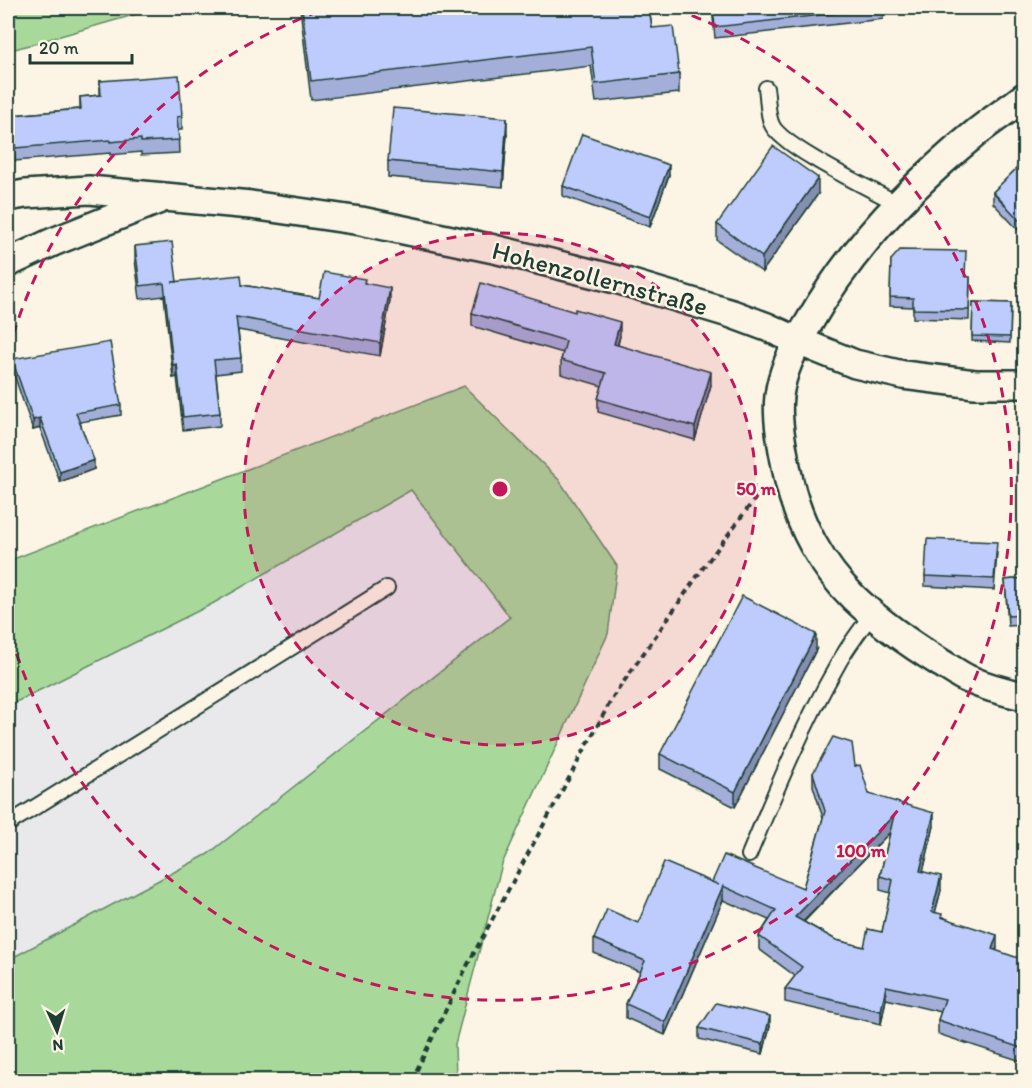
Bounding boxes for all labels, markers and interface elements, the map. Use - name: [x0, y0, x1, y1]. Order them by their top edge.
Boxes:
- scale bar: [30, 27, 132, 65]
- text: 20 m: [39, 37, 79, 59]
- street label: Hohenzollernstraße: [489, 234, 711, 322]
- text: 50 m: [736, 478, 777, 500]
- centre of rings: [490, 479, 510, 499]
- text: 100 m: [836, 840, 887, 862]
- north arrow: [27, 1001, 87, 1061]
- text: N: [52, 1036, 64, 1055]

